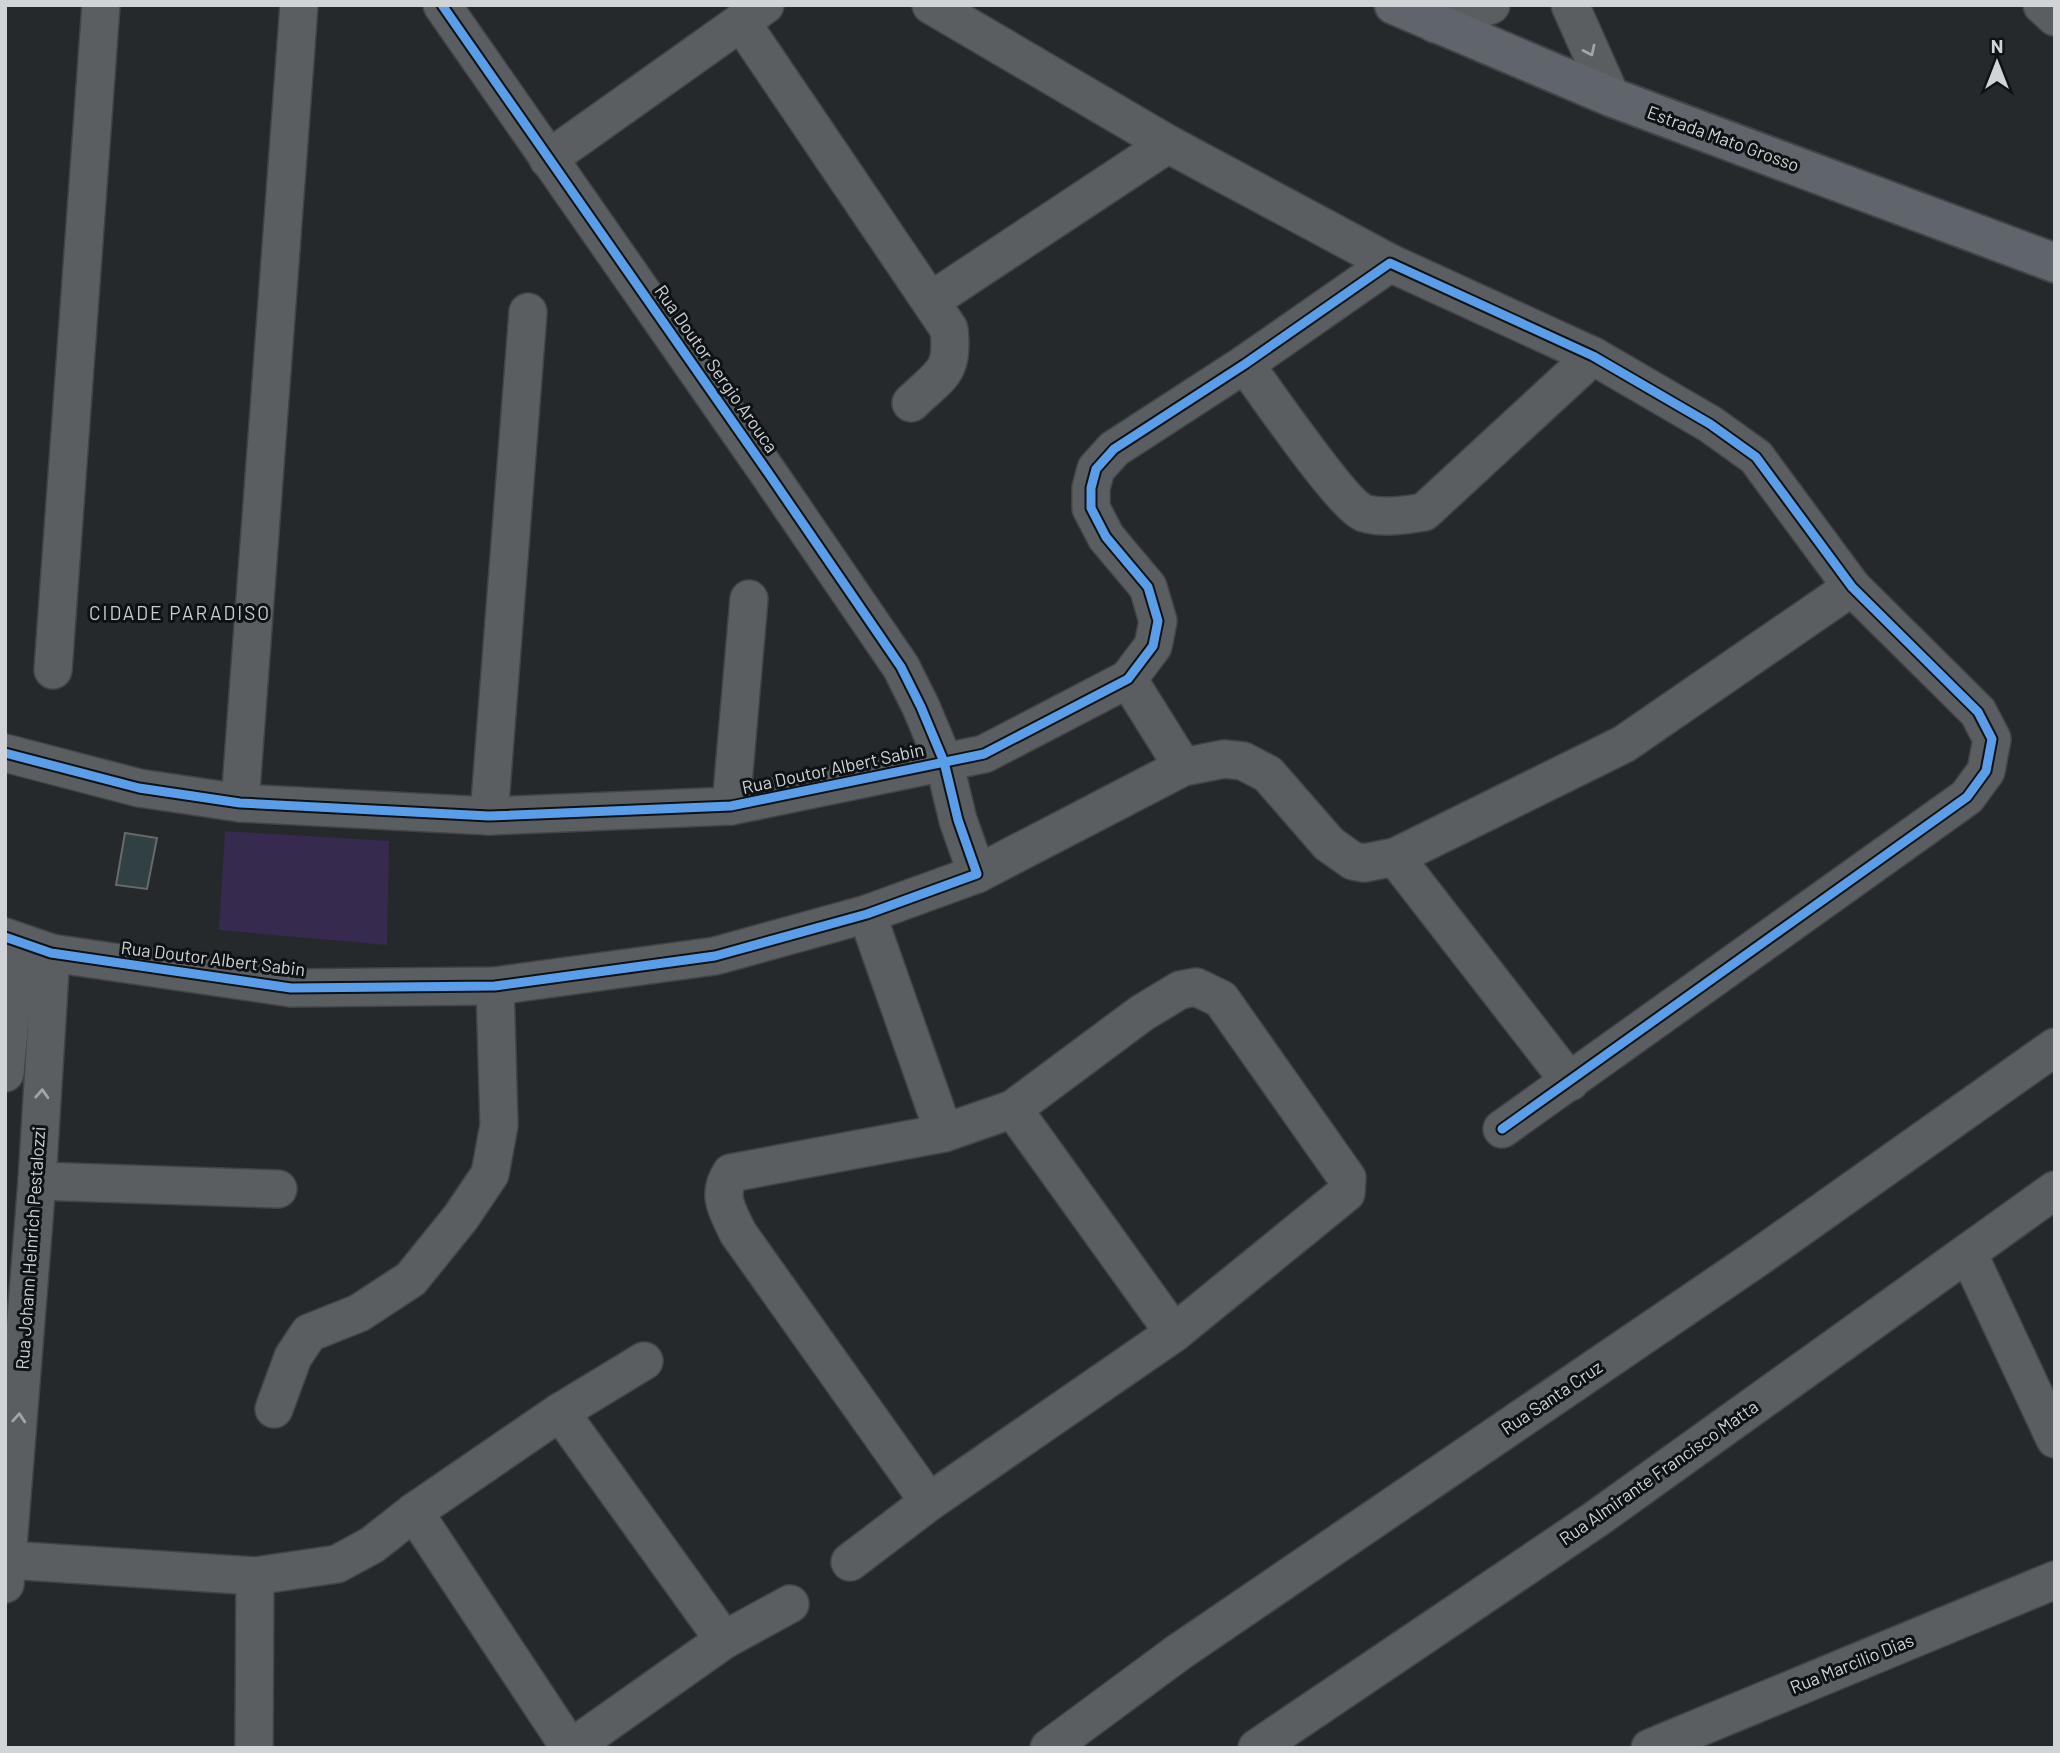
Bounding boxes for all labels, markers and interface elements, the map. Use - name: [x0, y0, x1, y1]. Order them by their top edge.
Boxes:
- north arrow: [1962, 28, 2032, 98]
- text: N: [1991, 34, 2003, 57]
- one-way arrow: [1582, 44, 1596, 57]
- street label: Estrada Mato Grosso: [1644, 100, 1802, 176]
- street label: Rua Doutor Sergio Arouca: [651, 280, 783, 457]
- district label: CIDADE PARADISO: [89, 601, 271, 624]
- street label: Rua Doutor Albert Sabin: [740, 738, 926, 798]
- street label: Rua Doutor Albert Sabin: [120, 936, 306, 980]
- one-way arrow: [34, 1088, 49, 1099]
- street label: Rua Johann Heinrich Pestalozzi: [11, 1126, 49, 1370]
- street label: Rua Santa Cruz: [1497, 1355, 1606, 1439]
- street label: Rua Almirante Francisco Matta: [1555, 1395, 1762, 1549]
- one-way arrow: [11, 1412, 26, 1423]
- street label: Rua Marcilio Dias: [1786, 1628, 1917, 1698]

